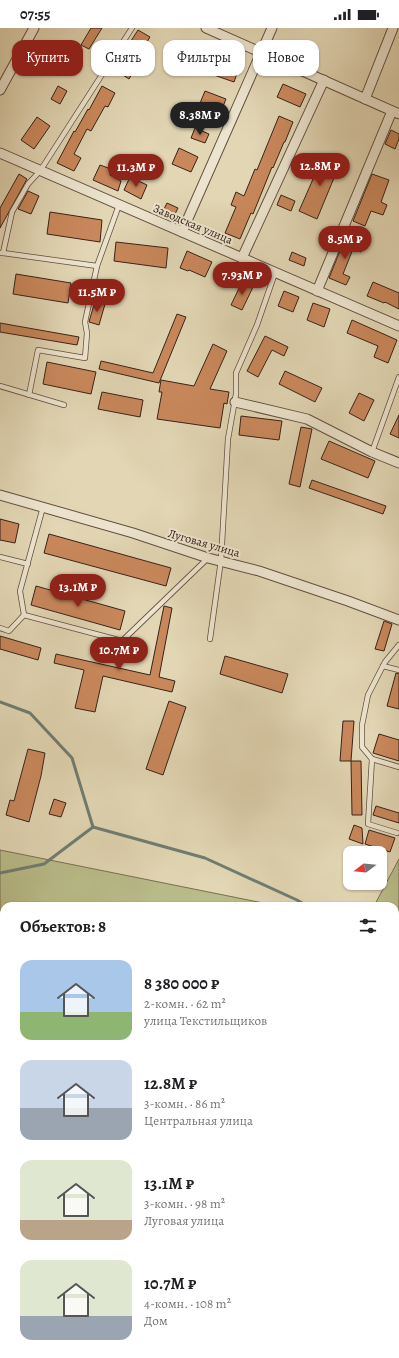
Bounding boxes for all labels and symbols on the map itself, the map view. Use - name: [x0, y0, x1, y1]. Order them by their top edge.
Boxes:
- pin: 8.38M ₽: [163, 102, 237, 136]
- pin: 12.8M ₽: [283, 153, 357, 187]
- pin: 11.3M ₽: [99, 154, 173, 188]
- street label: Заводская улица: [151, 200, 236, 248]
- pin: 8.5M ₽: [312, 226, 378, 260]
- pin: 7.93M ₽: [205, 262, 279, 296]
- pin: 11.5M ₽: [60, 279, 134, 313]
- street label: Луговая улица: [166, 525, 242, 561]
- pin: 13.1M ₽: [41, 574, 115, 608]
- pin: 10.7M ₽: [82, 637, 156, 671]
- north arrow: [343, 846, 387, 890]

